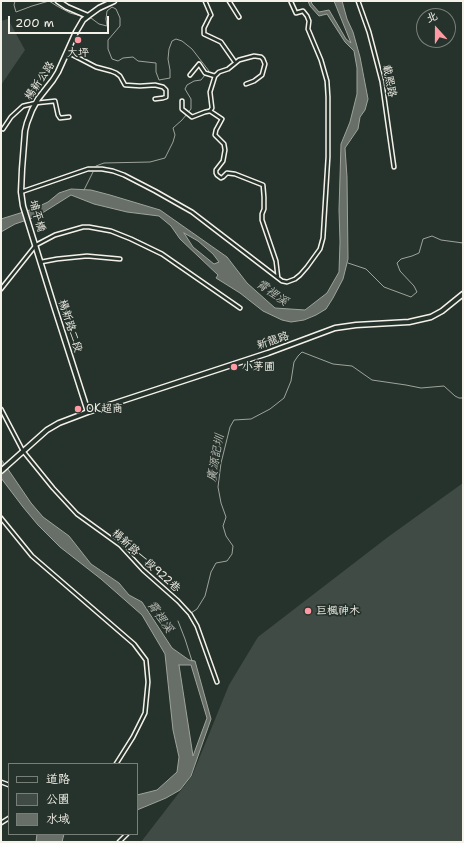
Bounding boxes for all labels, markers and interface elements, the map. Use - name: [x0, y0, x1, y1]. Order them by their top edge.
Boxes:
- scale bar: [10, 8, 111, 34]
- north arrow: [416, 8, 456, 48]
- text: 北: [424, 8, 440, 26]
- text: 200 m: [15, 15, 54, 31]
- marker: 大坪: [73, 35, 83, 45]
- place label: 大坪: [67, 46, 89, 60]
- street label: 楊新公路: [22, 59, 58, 103]
- street label: 載熙路: [379, 64, 399, 98]
- street label: 埔平橋: [26, 198, 48, 234]
- water label: 霄裡溪: [253, 277, 291, 309]
- street label: 楊新路二段: [55, 298, 85, 354]
- street label: 新龍路: [255, 329, 291, 353]
- place label: 小茅圃: [242, 360, 275, 374]
- marker: 小茅圃: [229, 362, 239, 372]
- place label: OK超商: [86, 402, 123, 416]
- marker: OK超商: [73, 404, 83, 414]
- water label: 廣源記圳: [205, 433, 227, 483]
- street label: 楊新路一段922巷: [109, 527, 183, 595]
- water label: 霄裡溪: [144, 598, 176, 636]
- place label: 巨楓神木: [316, 604, 360, 618]
- marker: 巨楓神木: [303, 606, 313, 616]
- legend: [8, 763, 138, 835]
- text: 道路: [46, 771, 70, 787]
- text: 公園: [46, 791, 70, 807]
- text: 水域: [46, 811, 70, 827]

